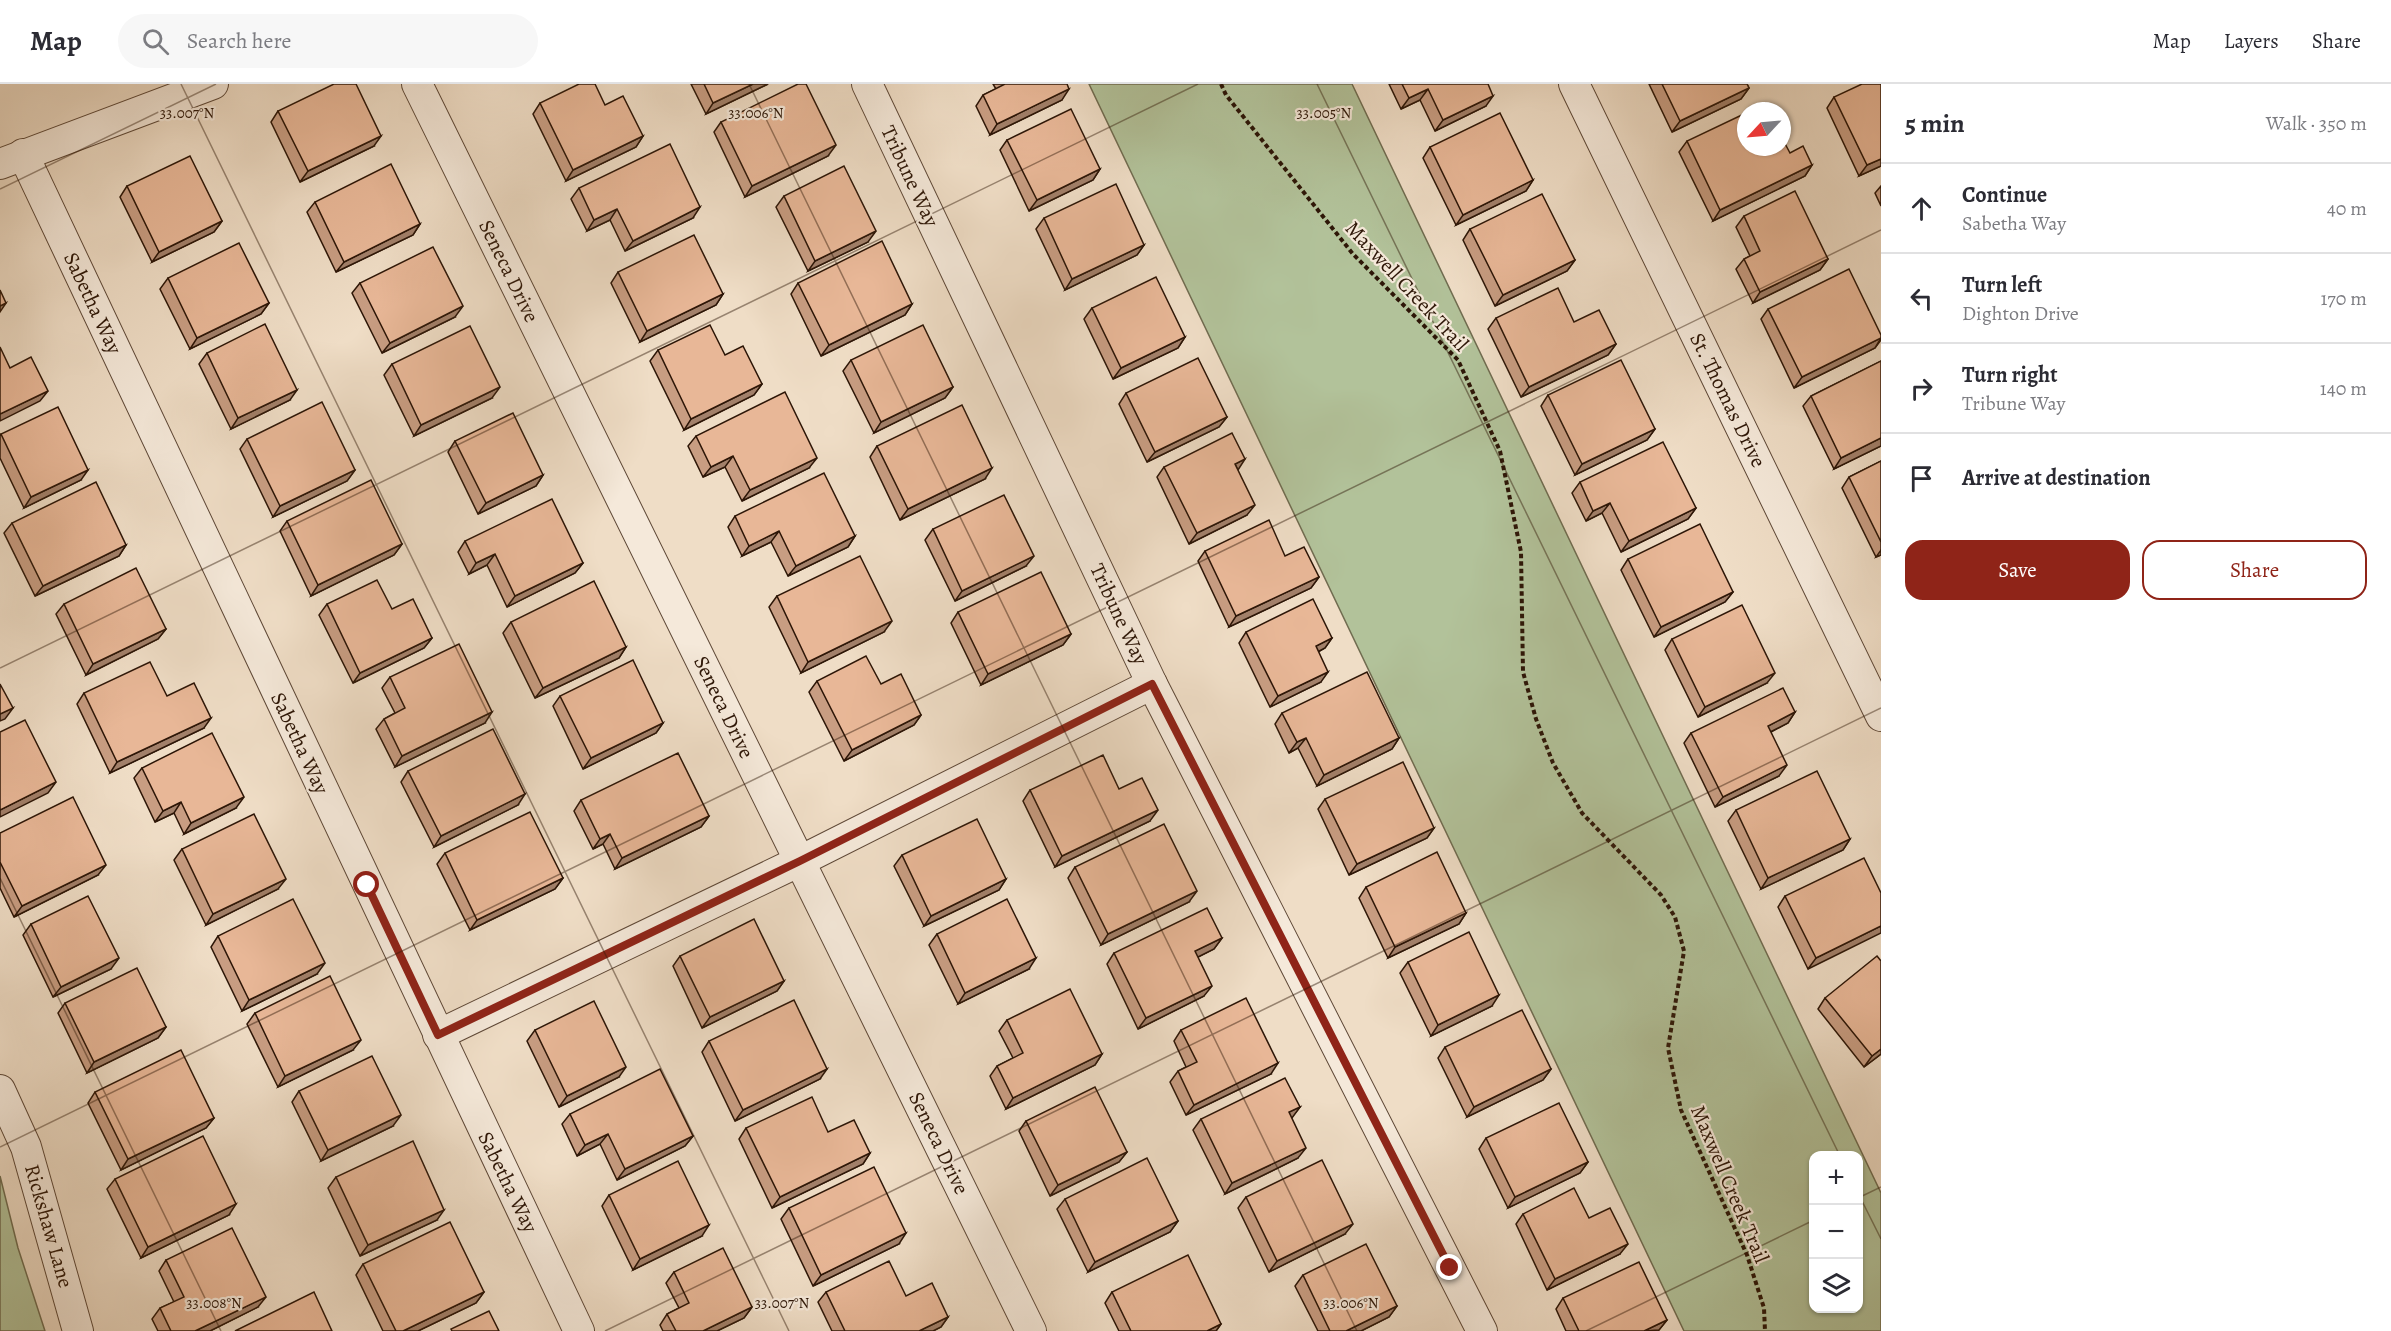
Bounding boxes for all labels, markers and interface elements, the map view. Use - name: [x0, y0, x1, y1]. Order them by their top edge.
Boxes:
- search box: [118, 14, 538, 68]
- text: Map: [30, 22, 82, 60]
- icon: search: [139, 25, 172, 58]
- text: Search here: [187, 26, 291, 56]
- text: Map: [2152, 27, 2191, 55]
- text: Layers: [2224, 27, 2279, 55]
- text: Share: [2312, 27, 2361, 55]
- north arrow: [1737, 102, 1791, 156]
- text: 33.007°N: [160, 103, 215, 123]
- text: 33.006°N: [728, 103, 784, 123]
- text: 33.005°N: [1297, 103, 1352, 123]
- text: 5 min: [1905, 106, 1965, 141]
- text: Walk · 350 m: [2266, 110, 2367, 137]
- street label: Tribune Way: [874, 121, 946, 232]
- text: Continue: [1962, 180, 2047, 210]
- icon: ahead: [1905, 192, 1938, 225]
- text: 40 m: [2327, 195, 2367, 222]
- text: Sabetha Way: [1962, 210, 2066, 237]
- street label: Seneca Drive: [472, 215, 546, 327]
- street label: Maxwell Creek Trail: [1339, 215, 1475, 357]
- street label: Sabetha Way: [57, 248, 129, 359]
- text: Turn left: [1962, 270, 2042, 300]
- icon: left: [1905, 282, 1938, 315]
- text: 170 m: [2321, 285, 2367, 312]
- text: Dighton Drive: [1962, 300, 2079, 327]
- street label: St. Thomas Drive: [1683, 328, 1773, 472]
- text: Turn right: [1962, 360, 2058, 390]
- icon: right: [1905, 372, 1938, 405]
- text: 140 m: [2320, 375, 2367, 402]
- text: Tribune Way: [1962, 390, 2065, 417]
- icon: arrive: [1905, 462, 1938, 495]
- text: Arrive at destination: [1962, 463, 2151, 493]
- button: Save: [1905, 540, 2130, 600]
- button: Share: [2142, 540, 2367, 600]
- street label: Tribune Way: [1083, 559, 1155, 670]
- street label: Seneca Drive: [687, 651, 761, 763]
- street label: Sabetha Way: [264, 688, 336, 799]
- route start: [353, 871, 379, 897]
- street label: Seneca Drive: [902, 1087, 976, 1199]
- street label: Maxwell Creek Trail: [1684, 1101, 1776, 1267]
- street label: Sabetha Way: [471, 1127, 545, 1238]
- map controls: [1809, 1151, 1863, 1313]
- button: +: [1809, 1151, 1863, 1205]
- street label: Rickshaw Lane: [18, 1161, 80, 1291]
- button: −: [1809, 1205, 1863, 1259]
- route end: [1436, 1254, 1462, 1280]
- button: layers: [1809, 1259, 1863, 1313]
- text: 33.008°N: [186, 1293, 242, 1313]
- text: 33.007°N: [755, 1293, 810, 1313]
- text: 33.006°N: [1323, 1293, 1379, 1313]

